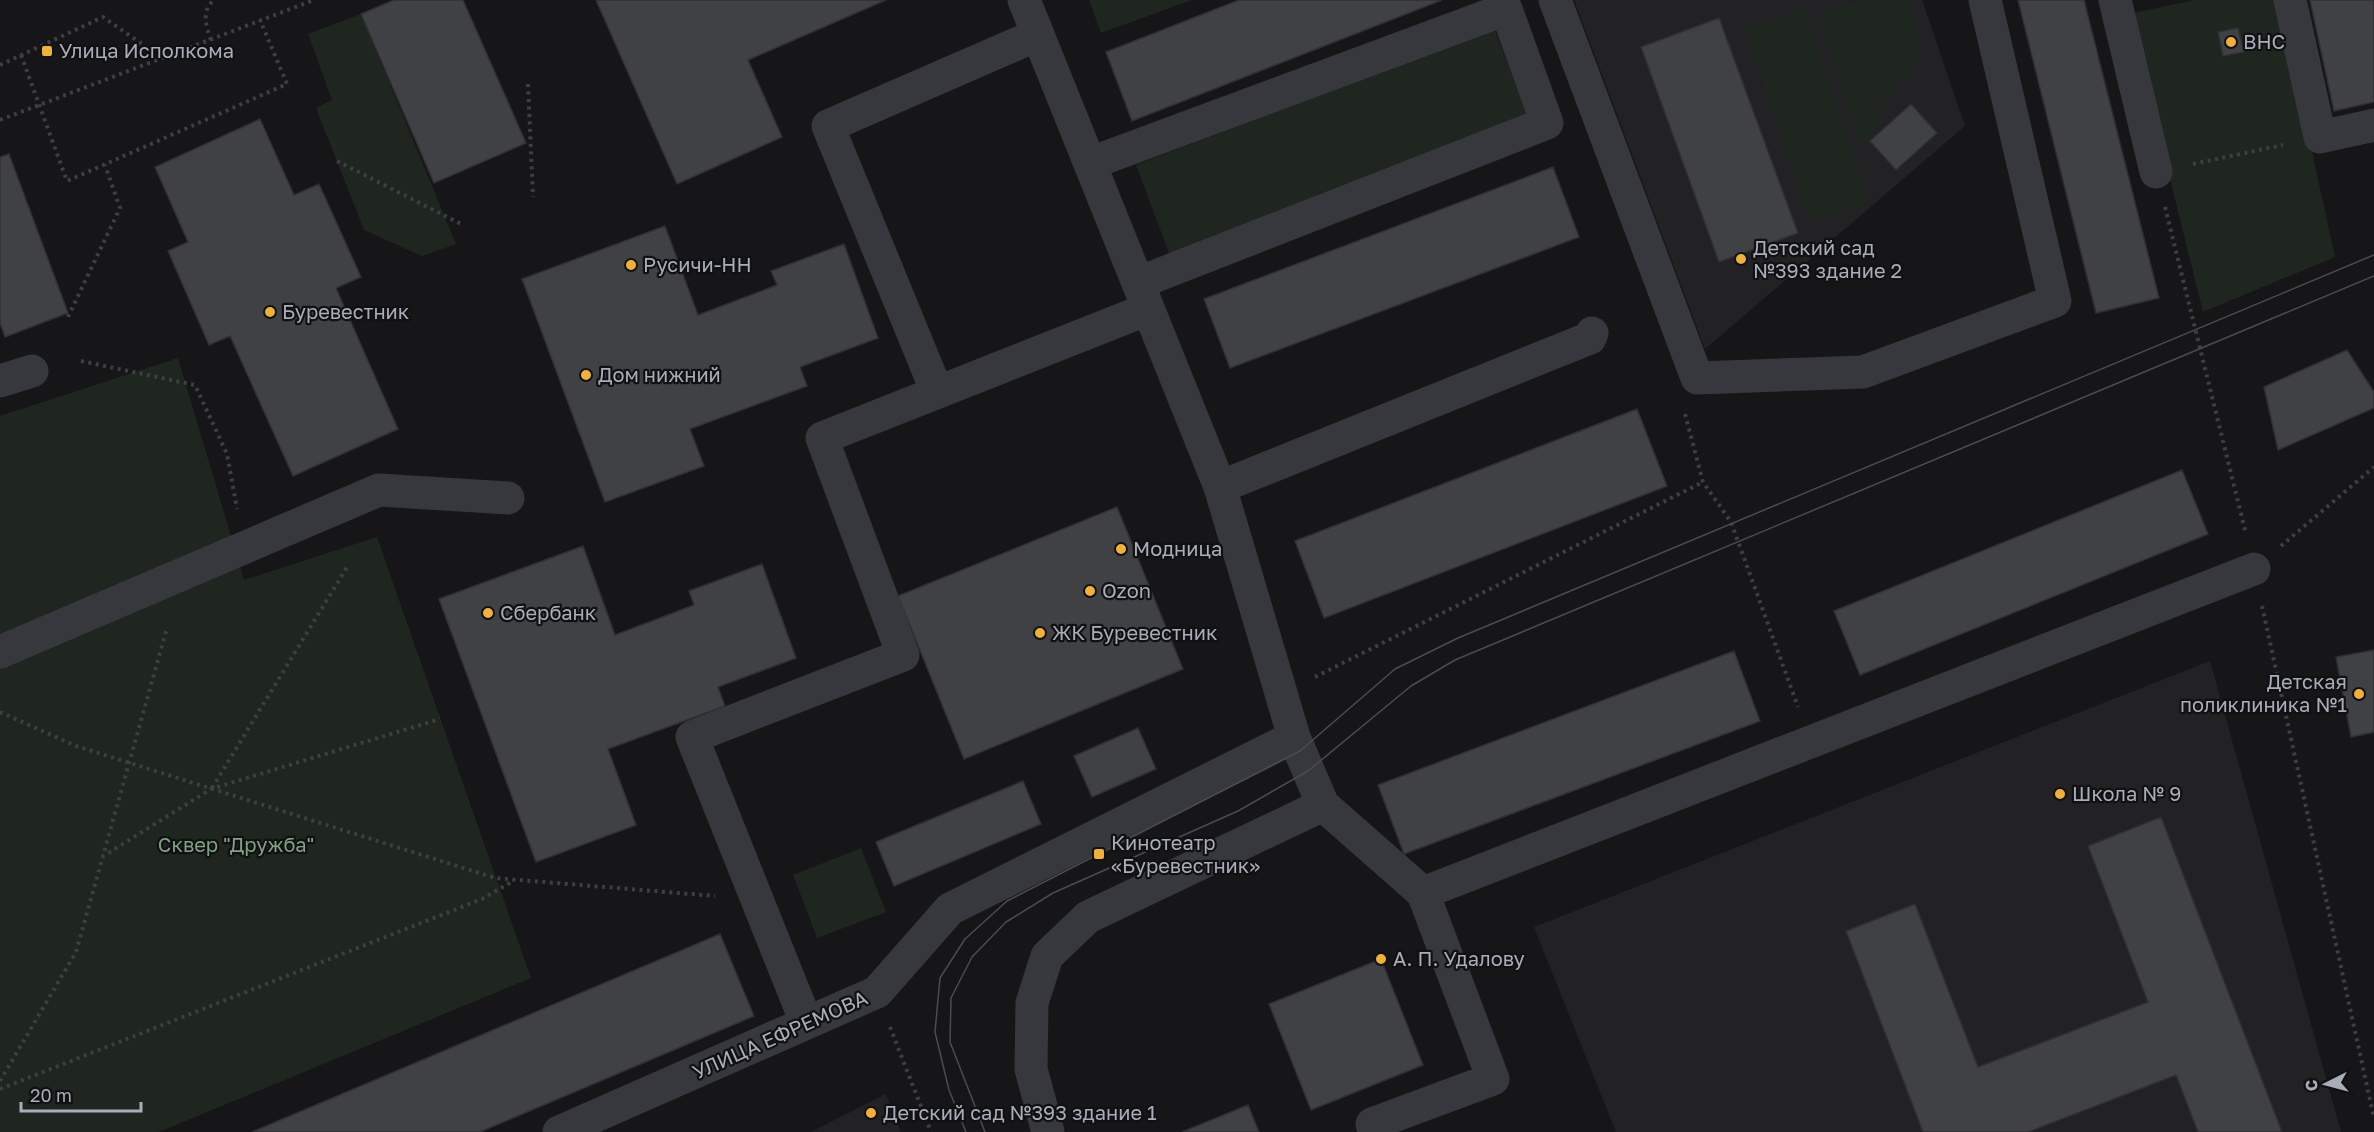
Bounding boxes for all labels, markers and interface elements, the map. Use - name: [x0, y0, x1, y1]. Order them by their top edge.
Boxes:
- place label: ВНС: [2243, 29, 2285, 53]
- marker: ВНС: [2224, 35, 2238, 49]
- place label: Улица Исполкома: [59, 38, 234, 62]
- marker: Улица Исполкома: [40, 44, 54, 58]
- place label: Детский сад №393 здание 2: [1753, 235, 1902, 282]
- place label: Русичи-НН: [643, 252, 752, 276]
- marker: Детский сад №393 здание 2: [1734, 252, 1748, 266]
- marker: Русичи-НН: [624, 258, 638, 272]
- place label: Буревестник: [282, 299, 409, 323]
- marker: Буревестник: [263, 305, 277, 319]
- place label: Дом нижний: [598, 362, 721, 386]
- marker: Дом нижний: [579, 368, 593, 382]
- place label: Модница: [1133, 536, 1222, 560]
- marker: Модница: [1114, 542, 1128, 556]
- place label: Ozon: [1102, 578, 1151, 602]
- marker: Ozon: [1083, 584, 1097, 598]
- place label: Сбербанк: [500, 600, 596, 624]
- marker: Сбербанк: [481, 606, 495, 620]
- place label: ЖК Буревестник: [1052, 620, 1218, 644]
- marker: ЖК Буревестник: [1033, 626, 1047, 640]
- place label: Детская поликлиника №1: [2180, 669, 2347, 716]
- marker: Детская поликлиника №1: [2352, 687, 2366, 701]
- place label: Школа № 9: [2072, 781, 2181, 805]
- marker: Школа № 9: [2053, 787, 2067, 801]
- place label: Кинотеатр «Буревестник»: [1111, 830, 1260, 877]
- park label: Сквер "Дружба": [158, 832, 314, 856]
- marker: Кинотеатр «Буревестник»: [1092, 847, 1106, 861]
- place label: А. П. Удалову: [1393, 946, 1525, 970]
- marker: А. П. Удалову: [1374, 952, 1388, 966]
- street label: УЛИЦА ЕФРЕМОВА: [688, 985, 871, 1083]
- north arrow: [2296, 1054, 2356, 1114]
- scale bar: [21, 1075, 141, 1113]
- text: С: [2301, 1079, 2322, 1092]
- text: 20 m: [30, 1084, 72, 1106]
- place label: Детский сад №393 здание 1: [883, 1100, 1157, 1124]
- marker: Детский сад №393 здание 1: [864, 1106, 878, 1120]

